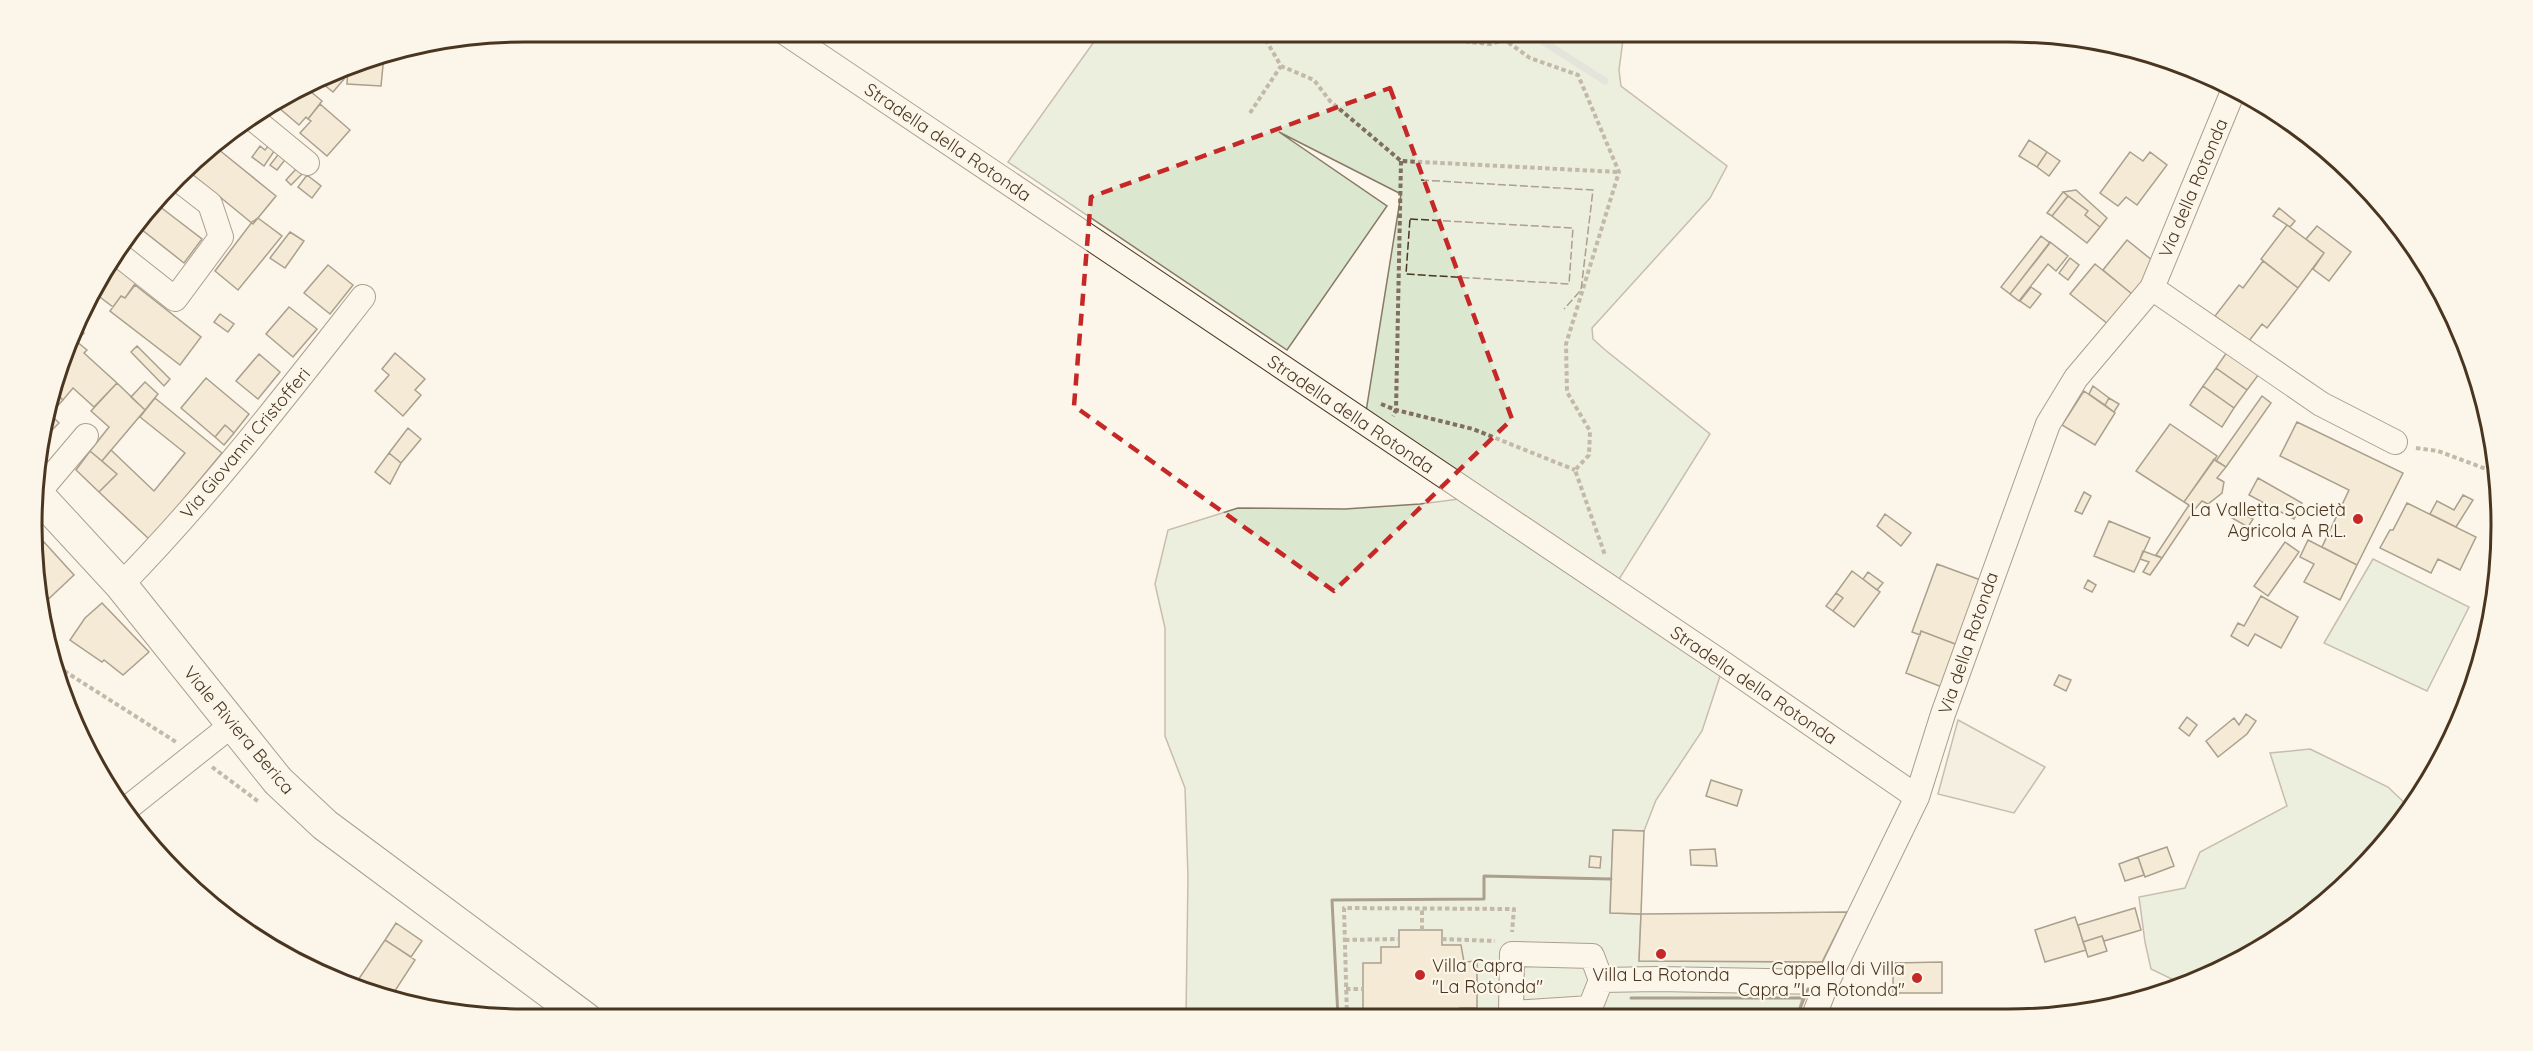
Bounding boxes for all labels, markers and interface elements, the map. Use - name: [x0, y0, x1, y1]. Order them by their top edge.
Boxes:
- street label: Stradella della Rotonda: [860, 78, 1036, 206]
- street label: Via della Rotonda: [2153, 115, 2233, 261]
- street label: Stradella della Rotonda: [1263, 350, 1439, 478]
- street label: Via Giovanni Cristofferi: [175, 363, 315, 523]
- place label: La Valletta Società Agricola A R.L.: [2190, 498, 2346, 542]
- marker: La Valletta Società Agricola A R.L.: [2351, 512, 2365, 526]
- street label: Via della Rotonda: [1933, 569, 2003, 717]
- street label: Stradella della Rotonda: [1666, 621, 1842, 749]
- street label: Viale Riviera Berica: [179, 661, 299, 799]
- marker: Villa La Rotonda: [1654, 947, 1668, 961]
- place label: Villa Capra "La Rotonda": [1432, 954, 1543, 998]
- place label: Cappella di Villa Capra "La Rotonda": [1738, 957, 1905, 1001]
- place label: Villa La Rotonda: [1592, 963, 1730, 986]
- marker: Villa Capra "La Rotonda": [1413, 968, 1427, 982]
- marker: Cappella di Villa Capra "La Rotonda": [1910, 971, 1924, 985]

